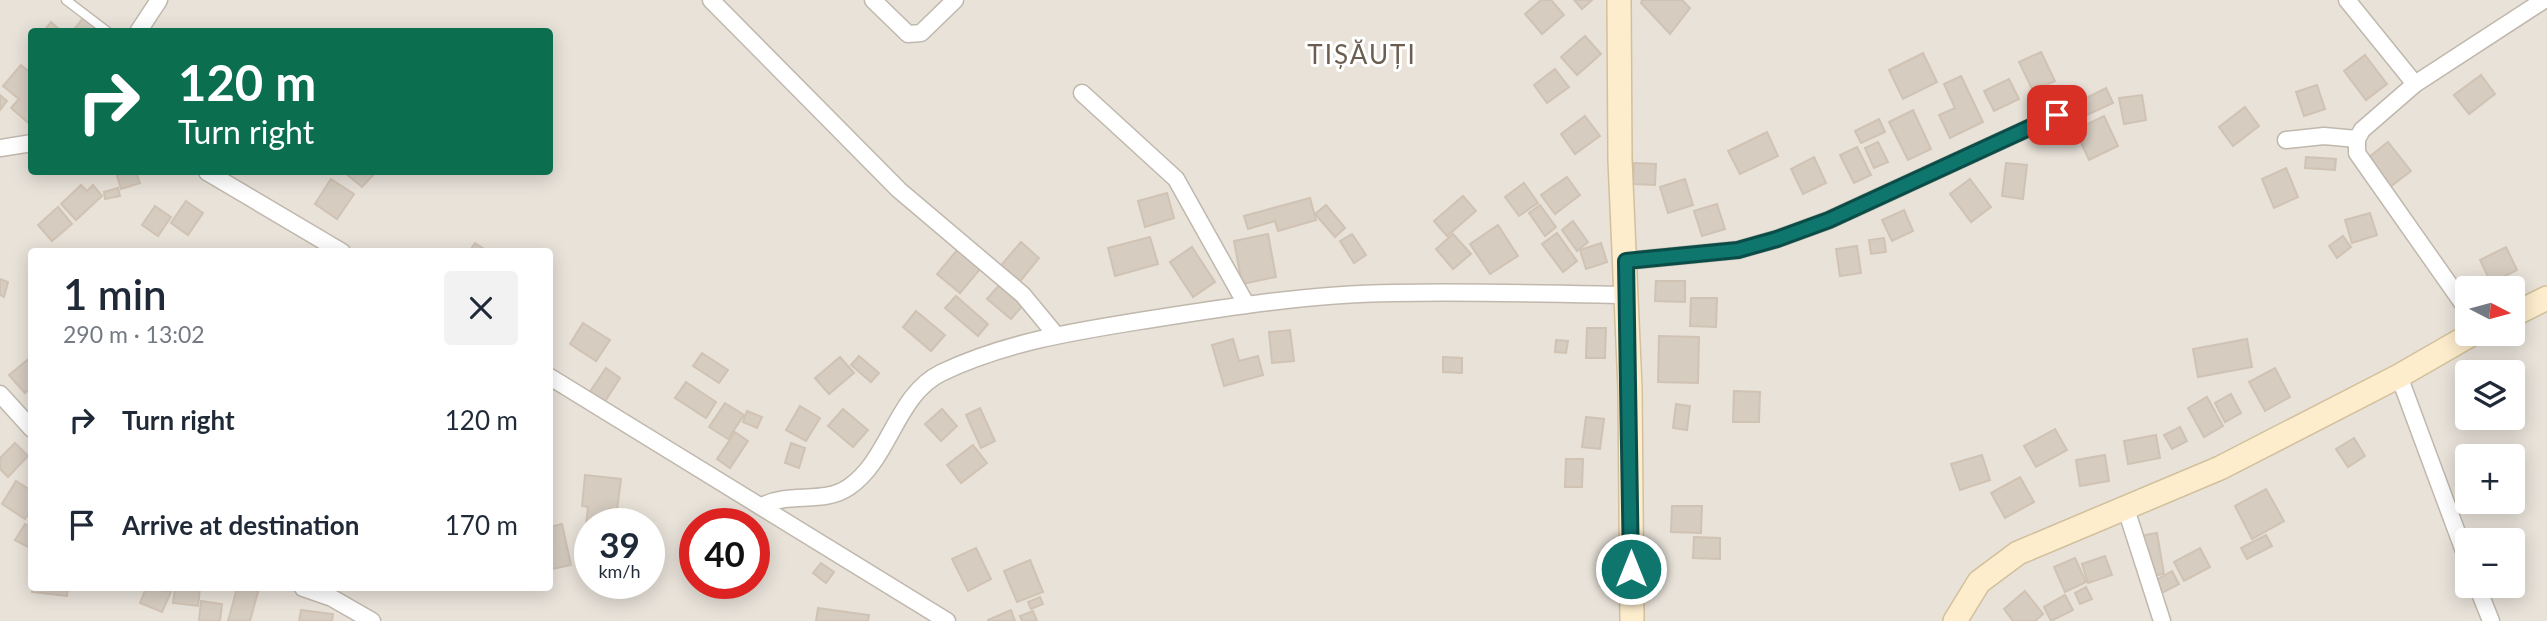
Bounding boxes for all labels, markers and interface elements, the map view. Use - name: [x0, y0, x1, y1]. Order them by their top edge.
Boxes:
- district label: TIȘĂUȚI: [1307, 38, 1417, 70]
- text: 120 m: [178, 53, 316, 111]
- icon: right: [63, 56, 154, 147]
- pin: [2027, 85, 2087, 145]
- icon: arrive: [2038, 96, 2076, 134]
- text: Turn right: [178, 112, 314, 151]
- text: 1 min: [63, 269, 167, 319]
- button: close: [444, 271, 518, 345]
- north arrow: [2455, 276, 2525, 346]
- map controls: [2455, 276, 2525, 598]
- text: 290 m · 13:02: [63, 320, 205, 348]
- button: layers: [2455, 360, 2525, 430]
- icon: right: [63, 401, 101, 439]
- text: Turn right: [122, 404, 235, 436]
- text: 120 m: [445, 404, 518, 436]
- button: +: [2455, 444, 2525, 514]
- icon: arrive: [63, 506, 101, 544]
- speed limit sign: 40: [679, 508, 770, 599]
- text: Arrive at destination: [122, 509, 359, 541]
- text: 170 m: [445, 509, 518, 541]
- text: 39: [599, 523, 640, 565]
- button: −: [2455, 528, 2525, 598]
- position arrow: [1594, 532, 1668, 606]
- text: km/h: [598, 560, 641, 582]

